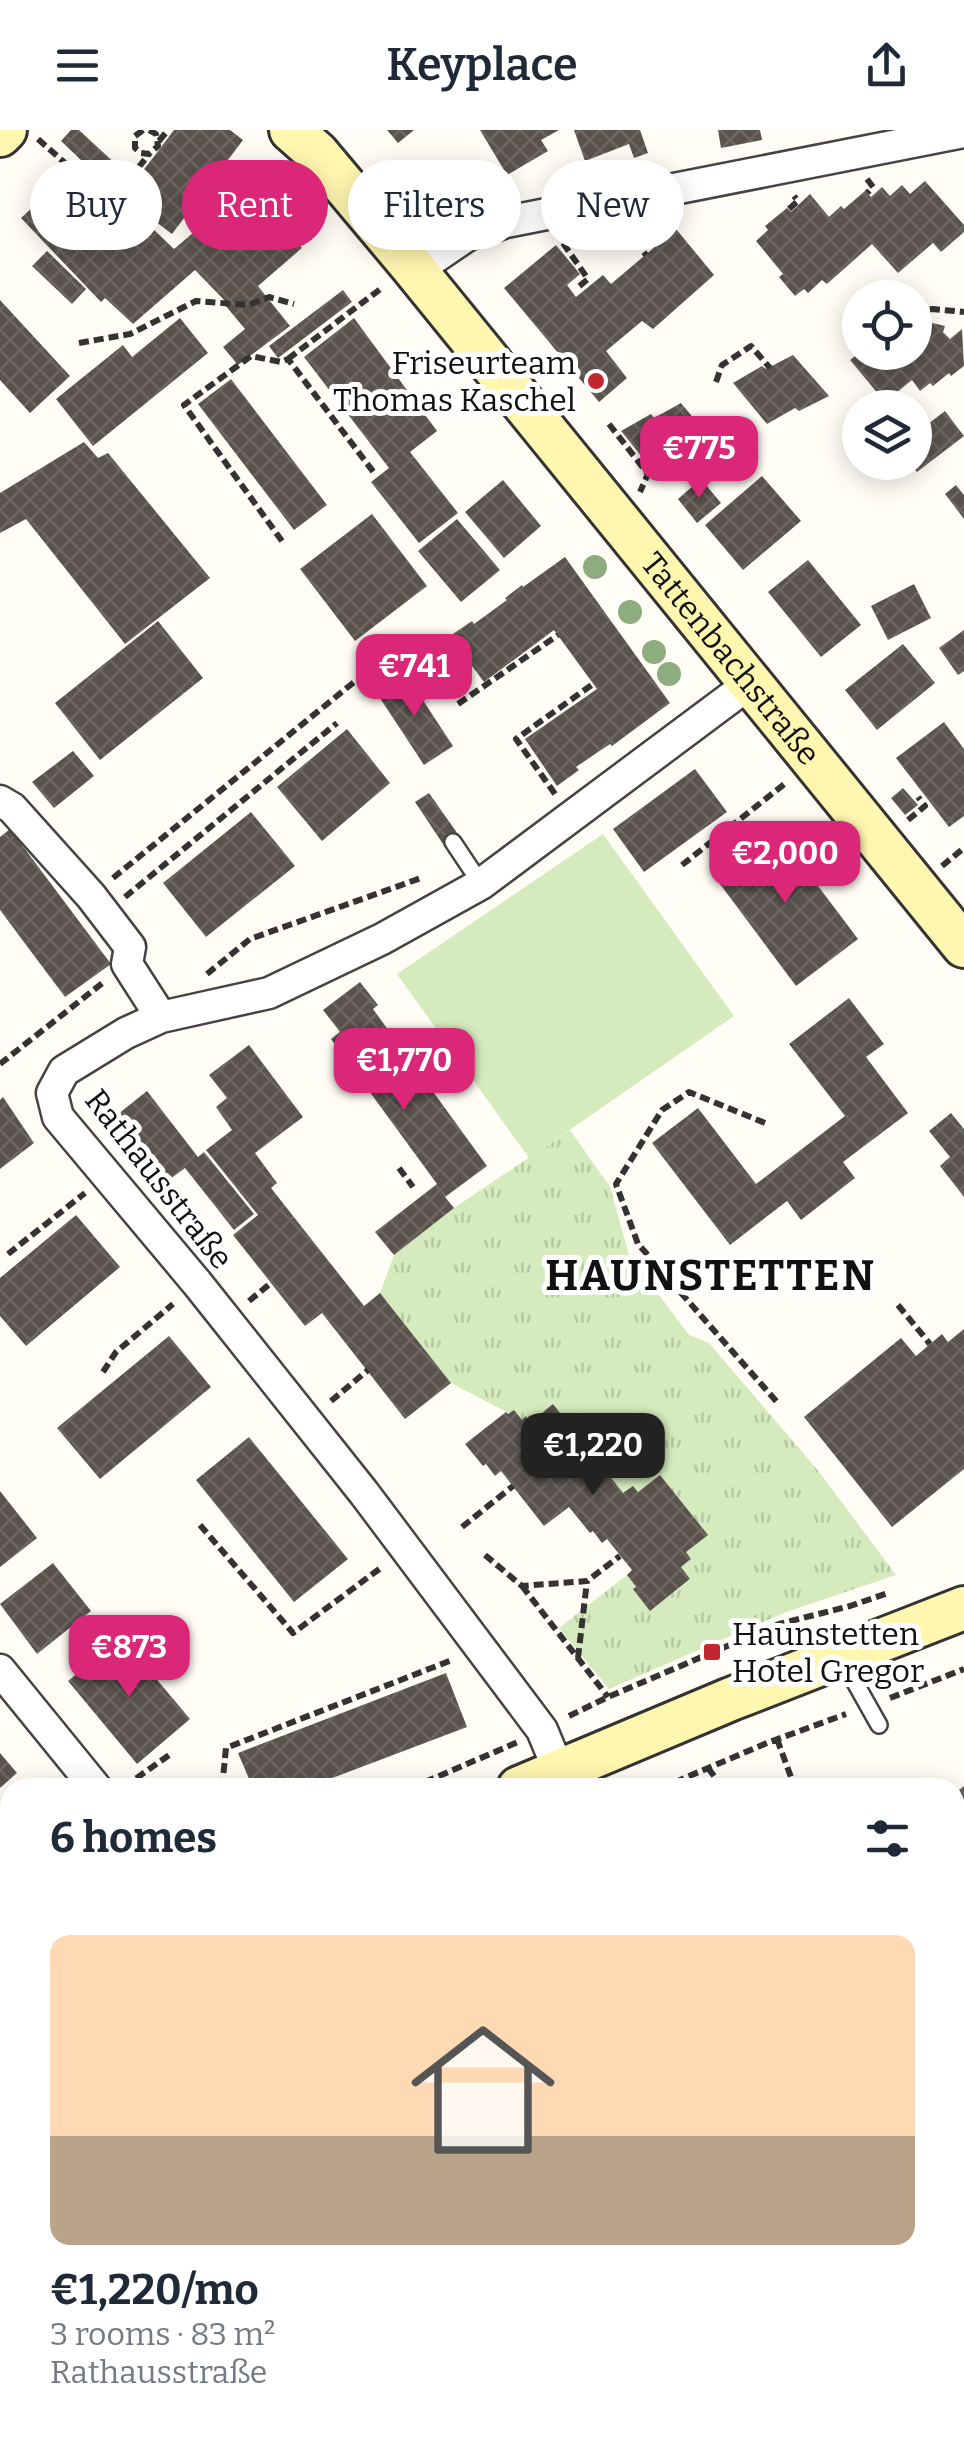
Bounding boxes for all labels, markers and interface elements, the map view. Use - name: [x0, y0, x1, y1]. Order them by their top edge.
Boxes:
- icon: menu: [50, 38, 105, 93]
- text: Keyplace: [386, 38, 578, 92]
- icon: share: [859, 38, 914, 93]
- chip: Buy: [30, 160, 162, 250]
- chip: Rent: [182, 160, 328, 250]
- chip: Filters: [348, 160, 521, 250]
- chip: New: [541, 160, 684, 250]
- map controls: [842, 280, 932, 480]
- button: locate: [842, 280, 932, 370]
- place label: Friseurteam Thomas Kaschel: [333, 344, 576, 419]
- marker: Friseurteam Thomas Kaschel: [585, 370, 607, 392]
- button: layers: [842, 390, 932, 480]
- pin: €775: [640, 416, 758, 501]
- text: €775: [662, 429, 736, 467]
- street label: Tattenbachstraße: [633, 545, 828, 772]
- pin: €741: [355, 634, 473, 719]
- text: €741: [378, 647, 450, 685]
- pin: €2,000: [704, 821, 866, 906]
- text: €2,000: [731, 834, 839, 872]
- pin: €1,770: [323, 1028, 485, 1113]
- text: €1,770: [356, 1041, 452, 1079]
- street label: Rathausstraße: [77, 1082, 241, 1276]
- district label: HAUNSTETTEN: [545, 1251, 877, 1301]
- pin: €1,220: [512, 1413, 674, 1498]
- text: €1,220: [543, 1426, 643, 1464]
- pin: €873: [70, 1615, 188, 1700]
- place label: Haunstetten Hotel Gregor: [732, 1615, 924, 1690]
- text: €873: [91, 1628, 167, 1666]
- marker: Haunstetten Hotel Gregor: [701, 1641, 723, 1663]
- icon: filters: [860, 1811, 915, 1866]
- text: 6 homes: [50, 1813, 217, 1863]
- icon: home: [393, 2000, 573, 2180]
- text: €1,220/mo: [50, 2265, 259, 2315]
- text: 3 rooms · 83 m²: [50, 2315, 275, 2353]
- text: Rathausstraße: [50, 2353, 267, 2391]

